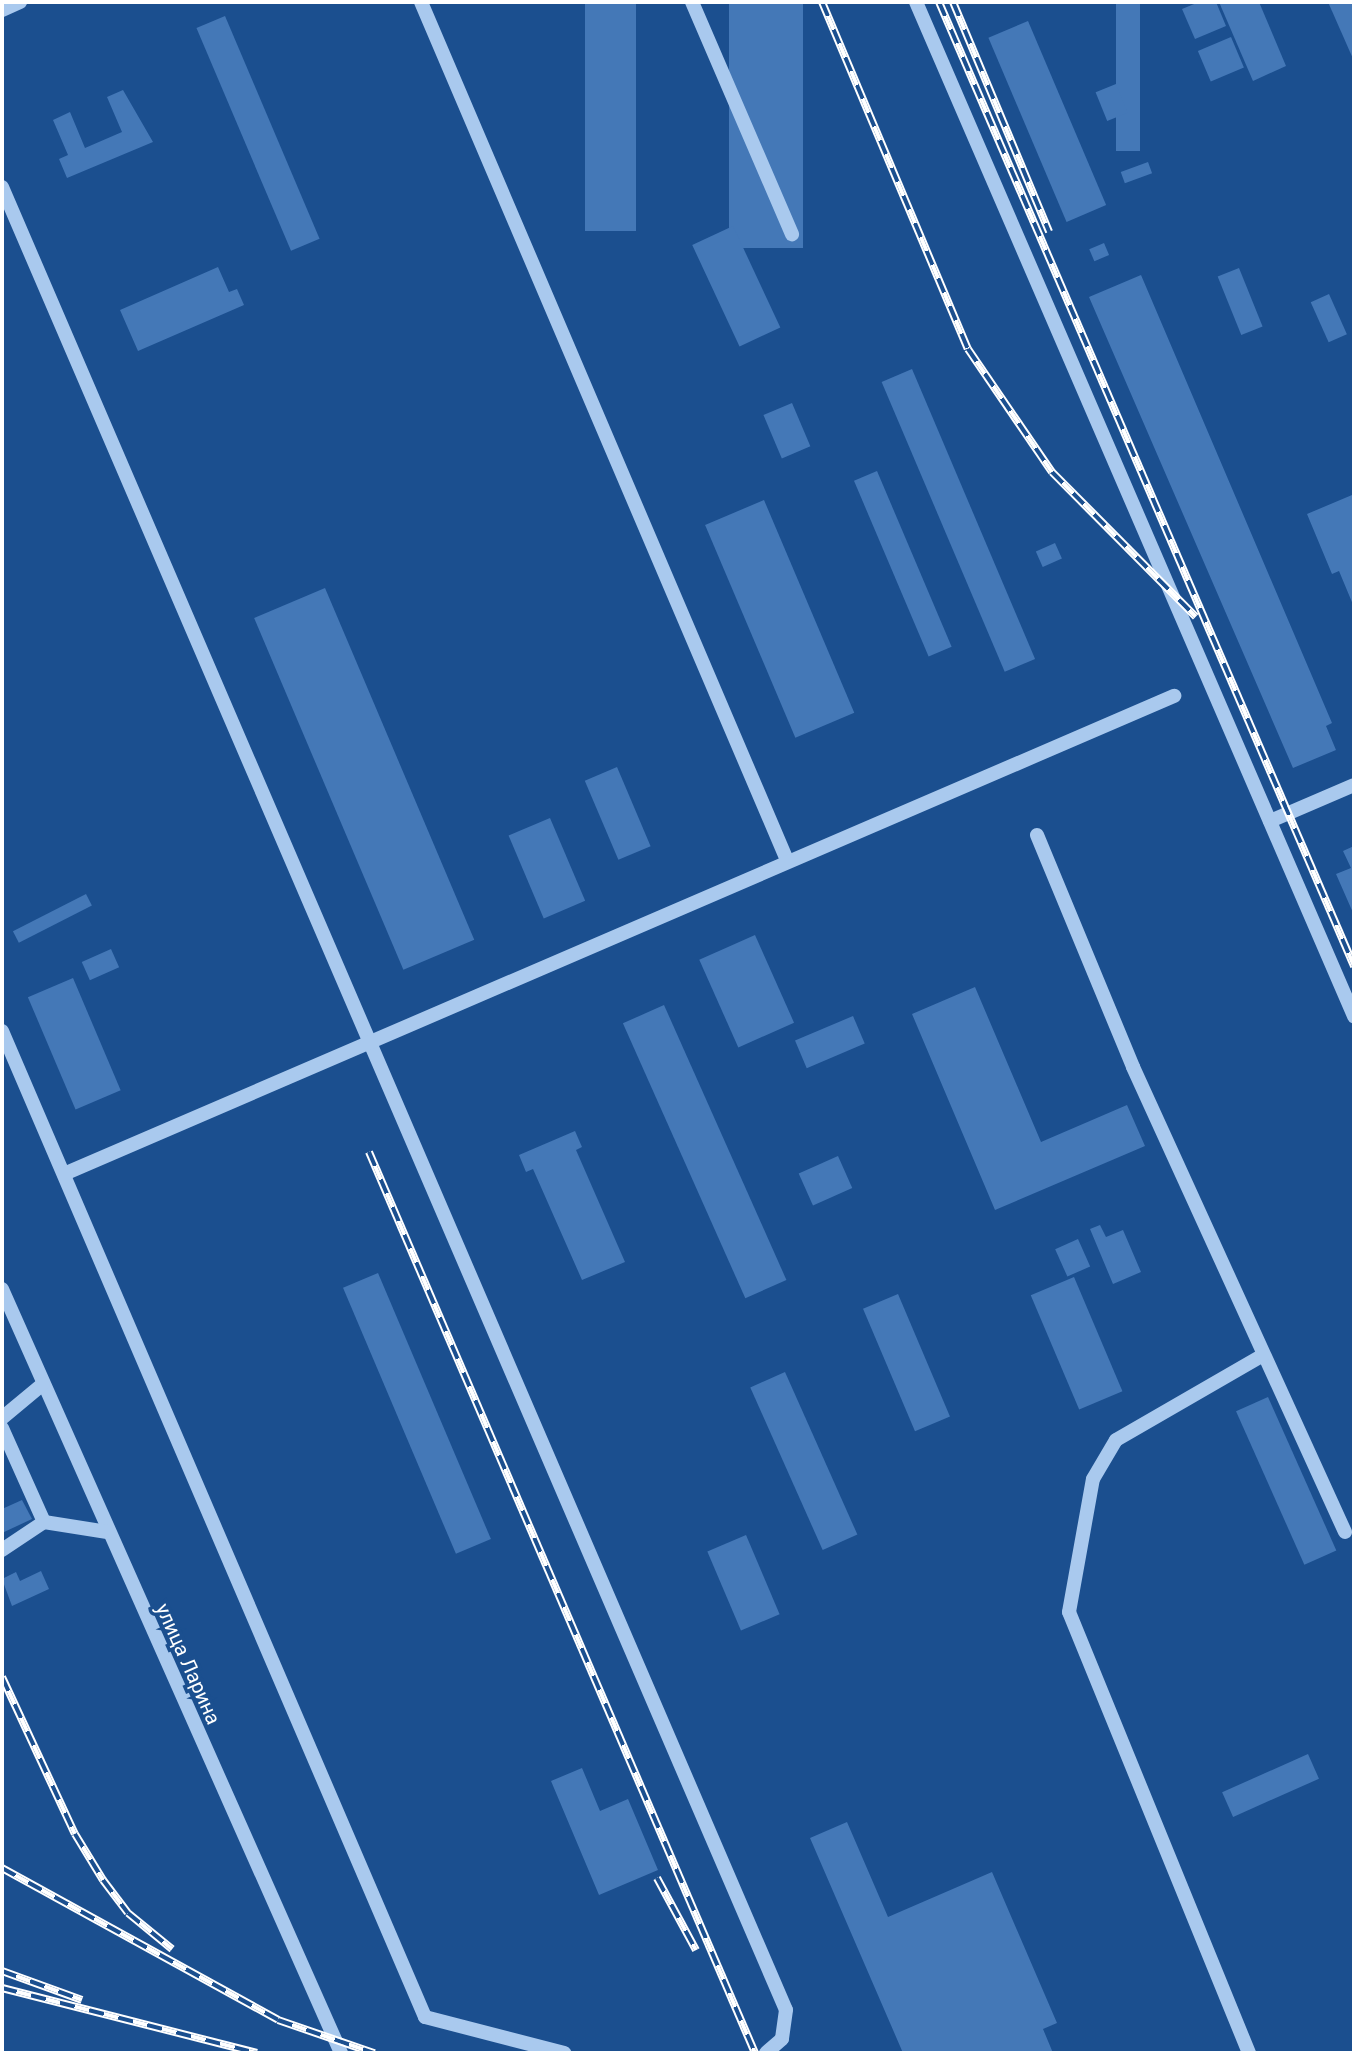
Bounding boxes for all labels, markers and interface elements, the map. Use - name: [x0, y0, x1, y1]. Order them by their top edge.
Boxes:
- street label: улица Ларина: [151, 1600, 225, 1728]

